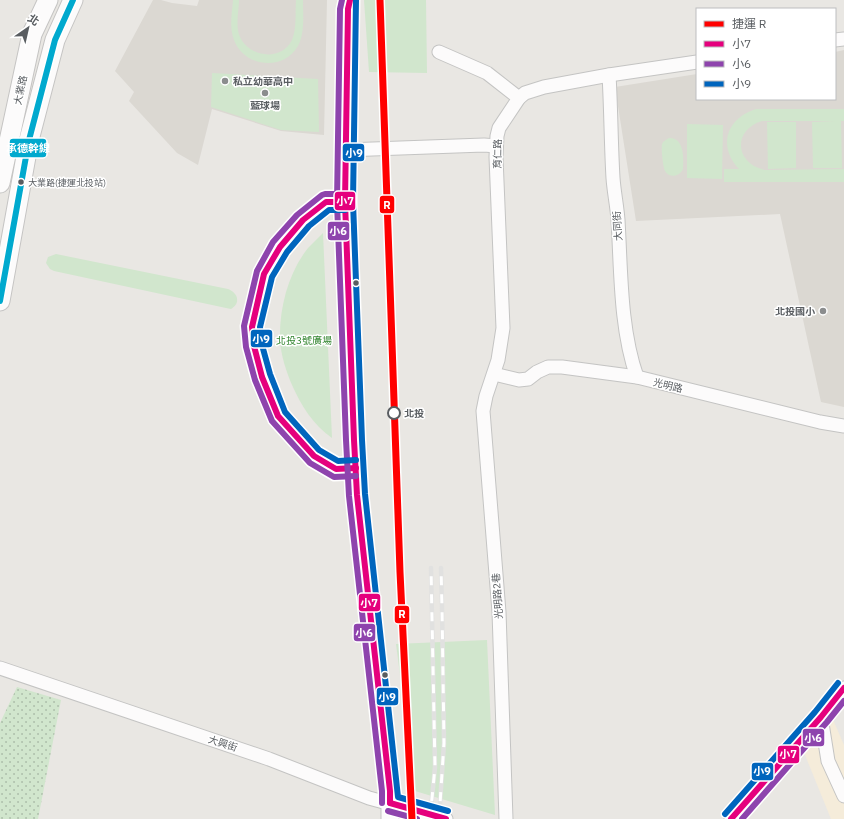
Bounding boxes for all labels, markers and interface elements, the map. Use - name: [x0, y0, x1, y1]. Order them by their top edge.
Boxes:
- north arrow: [8, 8, 48, 48]
- legend: [696, 8, 836, 100]
- text: 北: [25, 11, 42, 29]
- text: 捷運 R: [732, 16, 767, 31]
- text: 小7: [732, 36, 751, 51]
- text: 小6: [732, 56, 751, 71]
- street label: 大業路: [11, 74, 30, 106]
- place label: 私立幼華高中: [233, 75, 293, 88]
- marker: 私立幼華高中: [220, 76, 230, 86]
- text: 小9: [732, 76, 751, 91]
- marker: 藍球場: [260, 88, 270, 98]
- place label: 藍球場: [250, 99, 280, 112]
- line badge: 承德幹線: [9, 138, 47, 158]
- street label: 育仁路: [491, 139, 504, 169]
- text: 承德幹線: [6, 141, 50, 155]
- line badge: 小9: [342, 143, 365, 162]
- text: 小9: [345, 146, 363, 160]
- marker: 大業路(捷運北投站): [16, 177, 26, 187]
- place label: 大業路(捷運北投站): [28, 177, 106, 188]
- line badge: 小7: [334, 191, 356, 211]
- text: 小7: [336, 194, 354, 208]
- line badge: R: [379, 195, 395, 214]
- text: R: [383, 198, 391, 212]
- street label: 大同街: [610, 211, 625, 241]
- line badge: 小6: [327, 221, 350, 241]
- text: 小6: [329, 224, 347, 238]
- unlabelled marker: [351, 278, 361, 288]
- place label: 北投國小: [775, 305, 816, 318]
- marker: 北投國小: [818, 306, 828, 316]
- line badge: 小9: [250, 329, 273, 348]
- text: 小9: [252, 332, 270, 346]
- park label: 北投3號廣場: [276, 334, 332, 347]
- street label: 光明路: [652, 376, 684, 395]
- marker: 北投: [387, 406, 401, 420]
- place label: 北投: [404, 407, 424, 420]
- street label: 光明路2巷: [489, 573, 506, 619]
- line badge: 小7: [358, 593, 381, 612]
- text: 小7: [360, 596, 378, 610]
- line badge: R: [394, 605, 410, 624]
- text: R: [398, 607, 406, 621]
- line badge: 小6: [353, 623, 376, 642]
- text: 小6: [355, 626, 373, 640]
- unlabelled marker: [380, 670, 390, 680]
- line badge: 小9: [376, 687, 399, 706]
- text: 小9: [378, 690, 396, 704]
- line badge: 小6: [802, 728, 825, 747]
- text: 小6: [804, 731, 822, 745]
- street label: 大興街: [207, 733, 239, 754]
- line badge: 小7: [777, 745, 800, 764]
- text: 小7: [779, 747, 797, 761]
- line badge: 小9: [751, 762, 774, 781]
- text: 小9: [753, 764, 771, 778]

